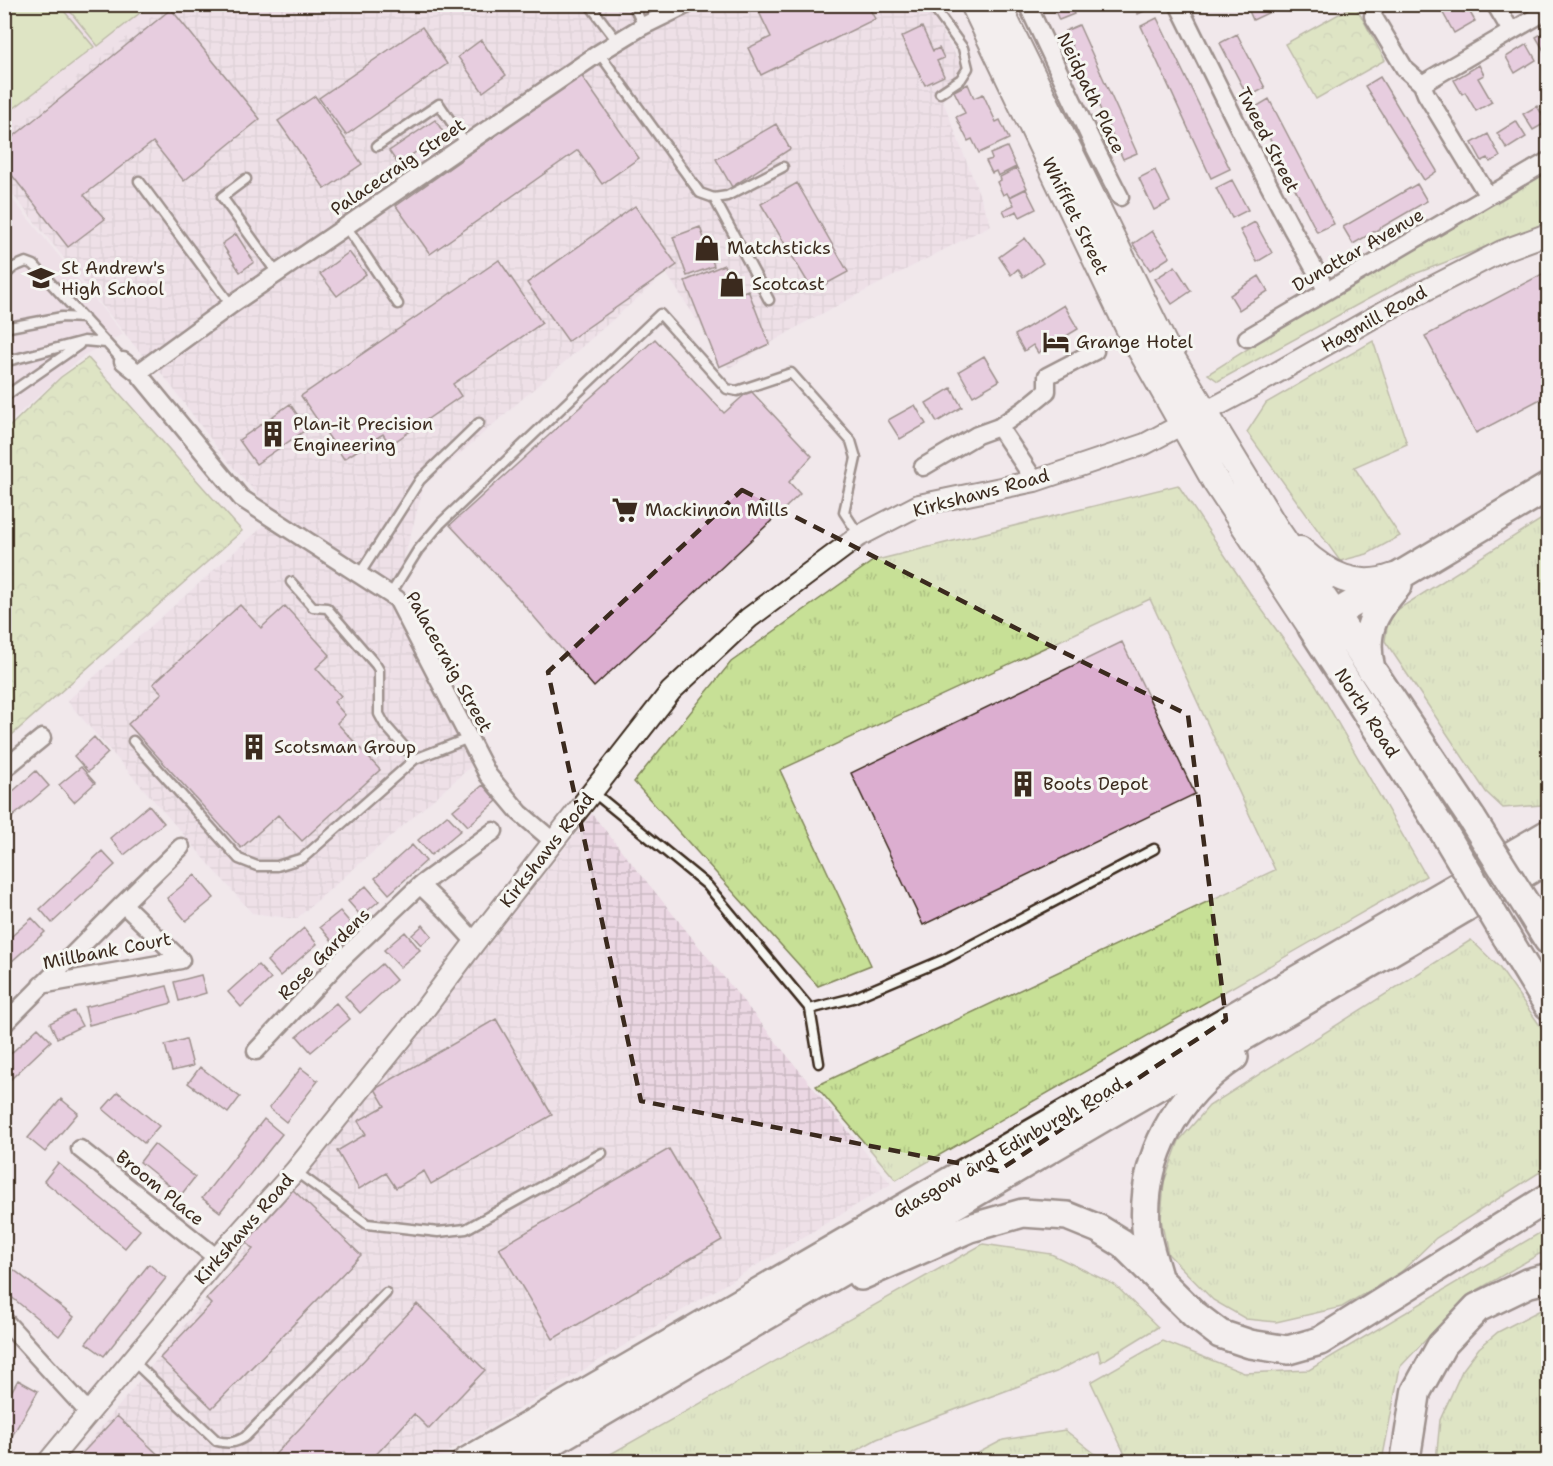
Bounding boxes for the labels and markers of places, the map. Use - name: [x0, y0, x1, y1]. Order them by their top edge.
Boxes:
- shop icon: Matchsticks: [692, 233, 722, 263]
- place label: Matchsticks: [727, 236, 831, 260]
- place label: St Andrew's High School: [61, 256, 165, 301]
- school or university icon: St Andrew's High School: [26, 263, 56, 293]
- shop icon: Scotcast: [717, 269, 747, 299]
- place label: Scotcast: [752, 272, 825, 296]
- hotel icon: Grange Hotel: [1041, 327, 1071, 357]
- place label: Grange Hotel: [1076, 330, 1193, 354]
- place label: Plan-it Precision Engineering: [293, 412, 433, 457]
- building icon: Plan-it Precision Engineering: [258, 419, 288, 449]
- supermarket icon: Mackinnon Mills: [610, 495, 640, 525]
- place label: Mackinnon Mills: [645, 498, 789, 522]
- building icon: Scotsman Group: [239, 732, 269, 762]
- place label: Scotsman Group: [274, 735, 416, 759]
- building icon: Boots Depot: [1008, 769, 1038, 799]
- place label: Boots Depot: [1043, 772, 1149, 796]

